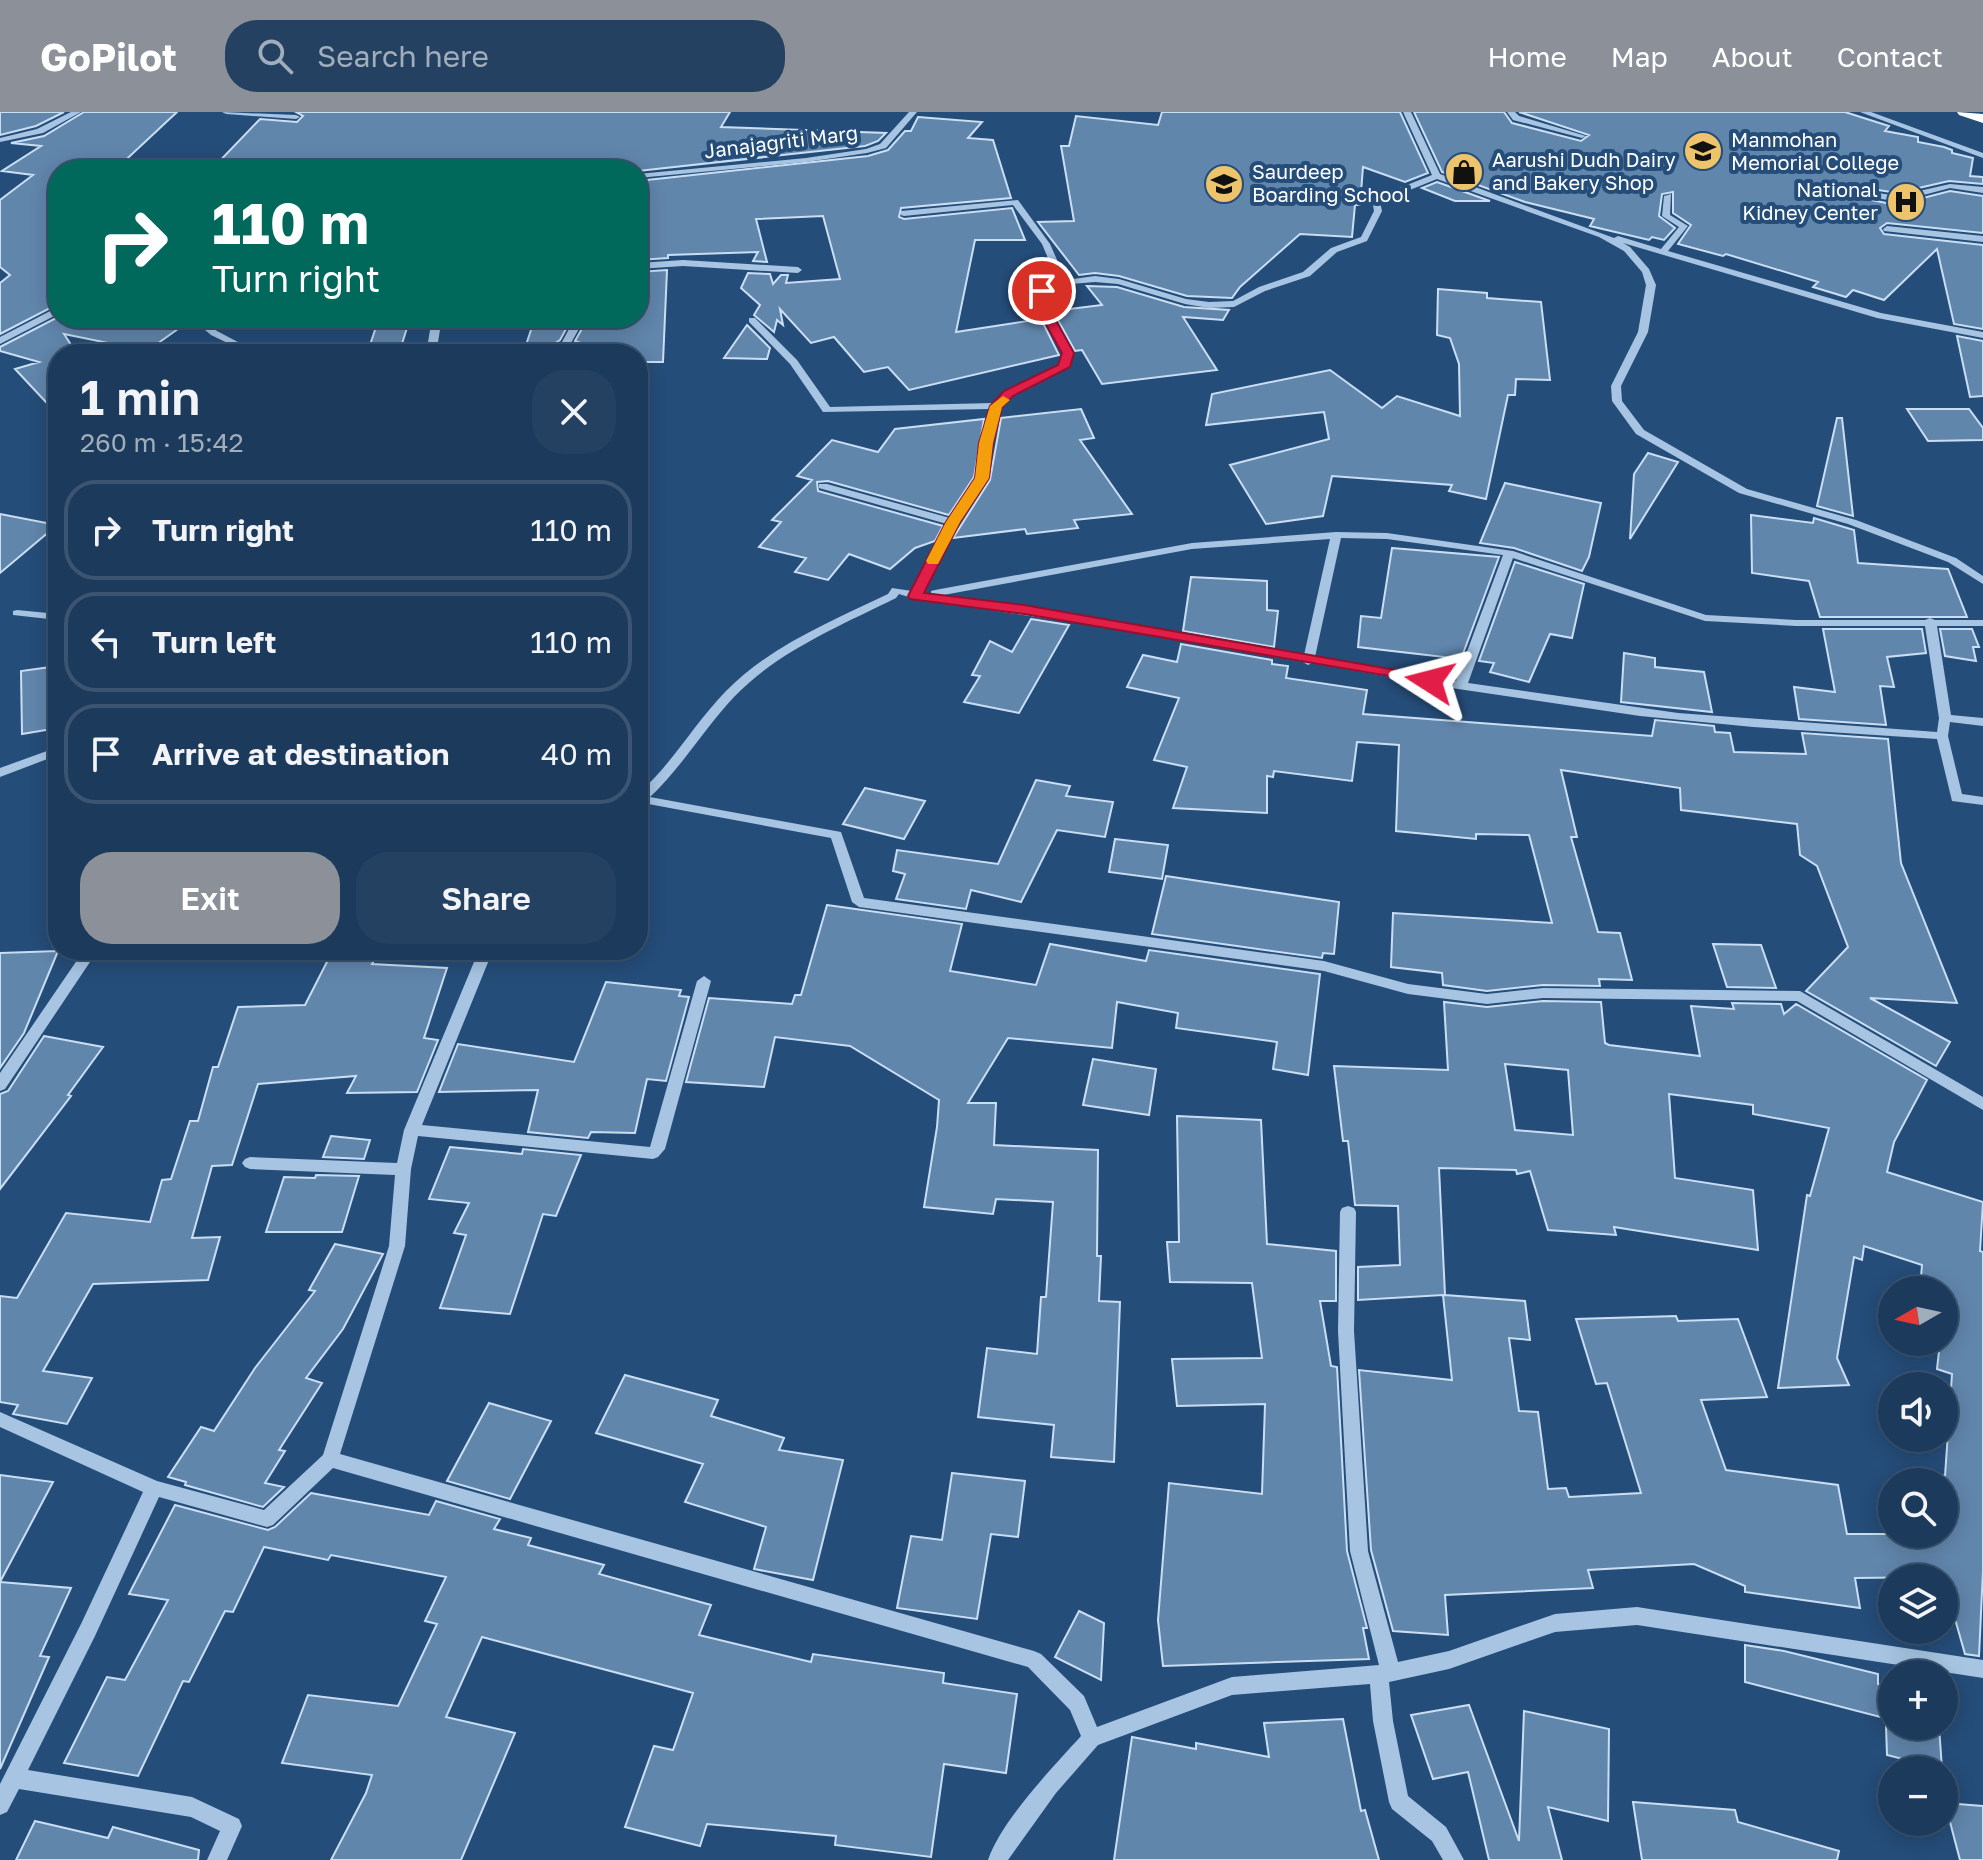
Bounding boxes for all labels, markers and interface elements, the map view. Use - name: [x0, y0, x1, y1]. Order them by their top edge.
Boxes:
- search box: [225, 20, 785, 92]
- text: GoPilot: [40, 34, 177, 79]
- icon: search: [253, 34, 297, 78]
- text: Search here: [317, 38, 489, 74]
- text: Home: [1488, 40, 1567, 73]
- text: Map: [1611, 40, 1668, 73]
- text: About: [1712, 40, 1793, 73]
- text: Contact: [1837, 40, 1943, 73]
- street label: Janajagriti Marg: [703, 120, 859, 162]
- place label: Manmohan Memorial College: [1731, 127, 1899, 174]
- school or university icon: Manmohan Memorial College: [1682, 130, 1724, 172]
- place label: Aarushi Dudh Dairy and Bakery Shop: [1492, 147, 1676, 194]
- shop icon: Aarushi Dudh Dairy and Bakery Shop: [1443, 151, 1485, 193]
- place label: Saurdeep Boarding School: [1252, 159, 1410, 206]
- school or university icon: Saurdeep Boarding School: [1203, 163, 1245, 205]
- place label: National Kidney Center: [1742, 177, 1878, 224]
- hospital icon: National Kidney Center: [1885, 181, 1927, 223]
- text: 110 m: [212, 189, 369, 256]
- icon: right: [80, 192, 184, 296]
- text: Turn right: [212, 257, 380, 300]
- pin: [1008, 257, 1076, 325]
- icon: arrive: [1020, 269, 1064, 313]
- text: 1 min: [80, 368, 200, 426]
- button: close: [532, 370, 616, 454]
- text: 260 m · 15:42: [80, 427, 244, 458]
- icon: right: [84, 508, 128, 552]
- text: Turn right: [152, 512, 294, 548]
- text: 110 m: [530, 512, 612, 548]
- icon: left: [84, 620, 128, 664]
- text: Turn left: [152, 624, 277, 660]
- text: 110 m: [530, 624, 612, 660]
- position arrow: [1388, 639, 1472, 723]
- icon: arrive: [84, 732, 128, 776]
- text: Arrive at destination: [152, 736, 449, 772]
- text: 40 m: [541, 736, 612, 772]
- button: Exit: [80, 852, 340, 944]
- button: Share: [356, 852, 616, 944]
- north arrow: [1878, 1276, 1958, 1356]
- map controls: [1878, 1276, 1958, 1836]
- button: sound: [1878, 1372, 1958, 1452]
- button: search: [1878, 1468, 1958, 1548]
- button: layers: [1878, 1564, 1958, 1644]
- button: +: [1878, 1660, 1958, 1740]
- button: −: [1878, 1756, 1958, 1836]

